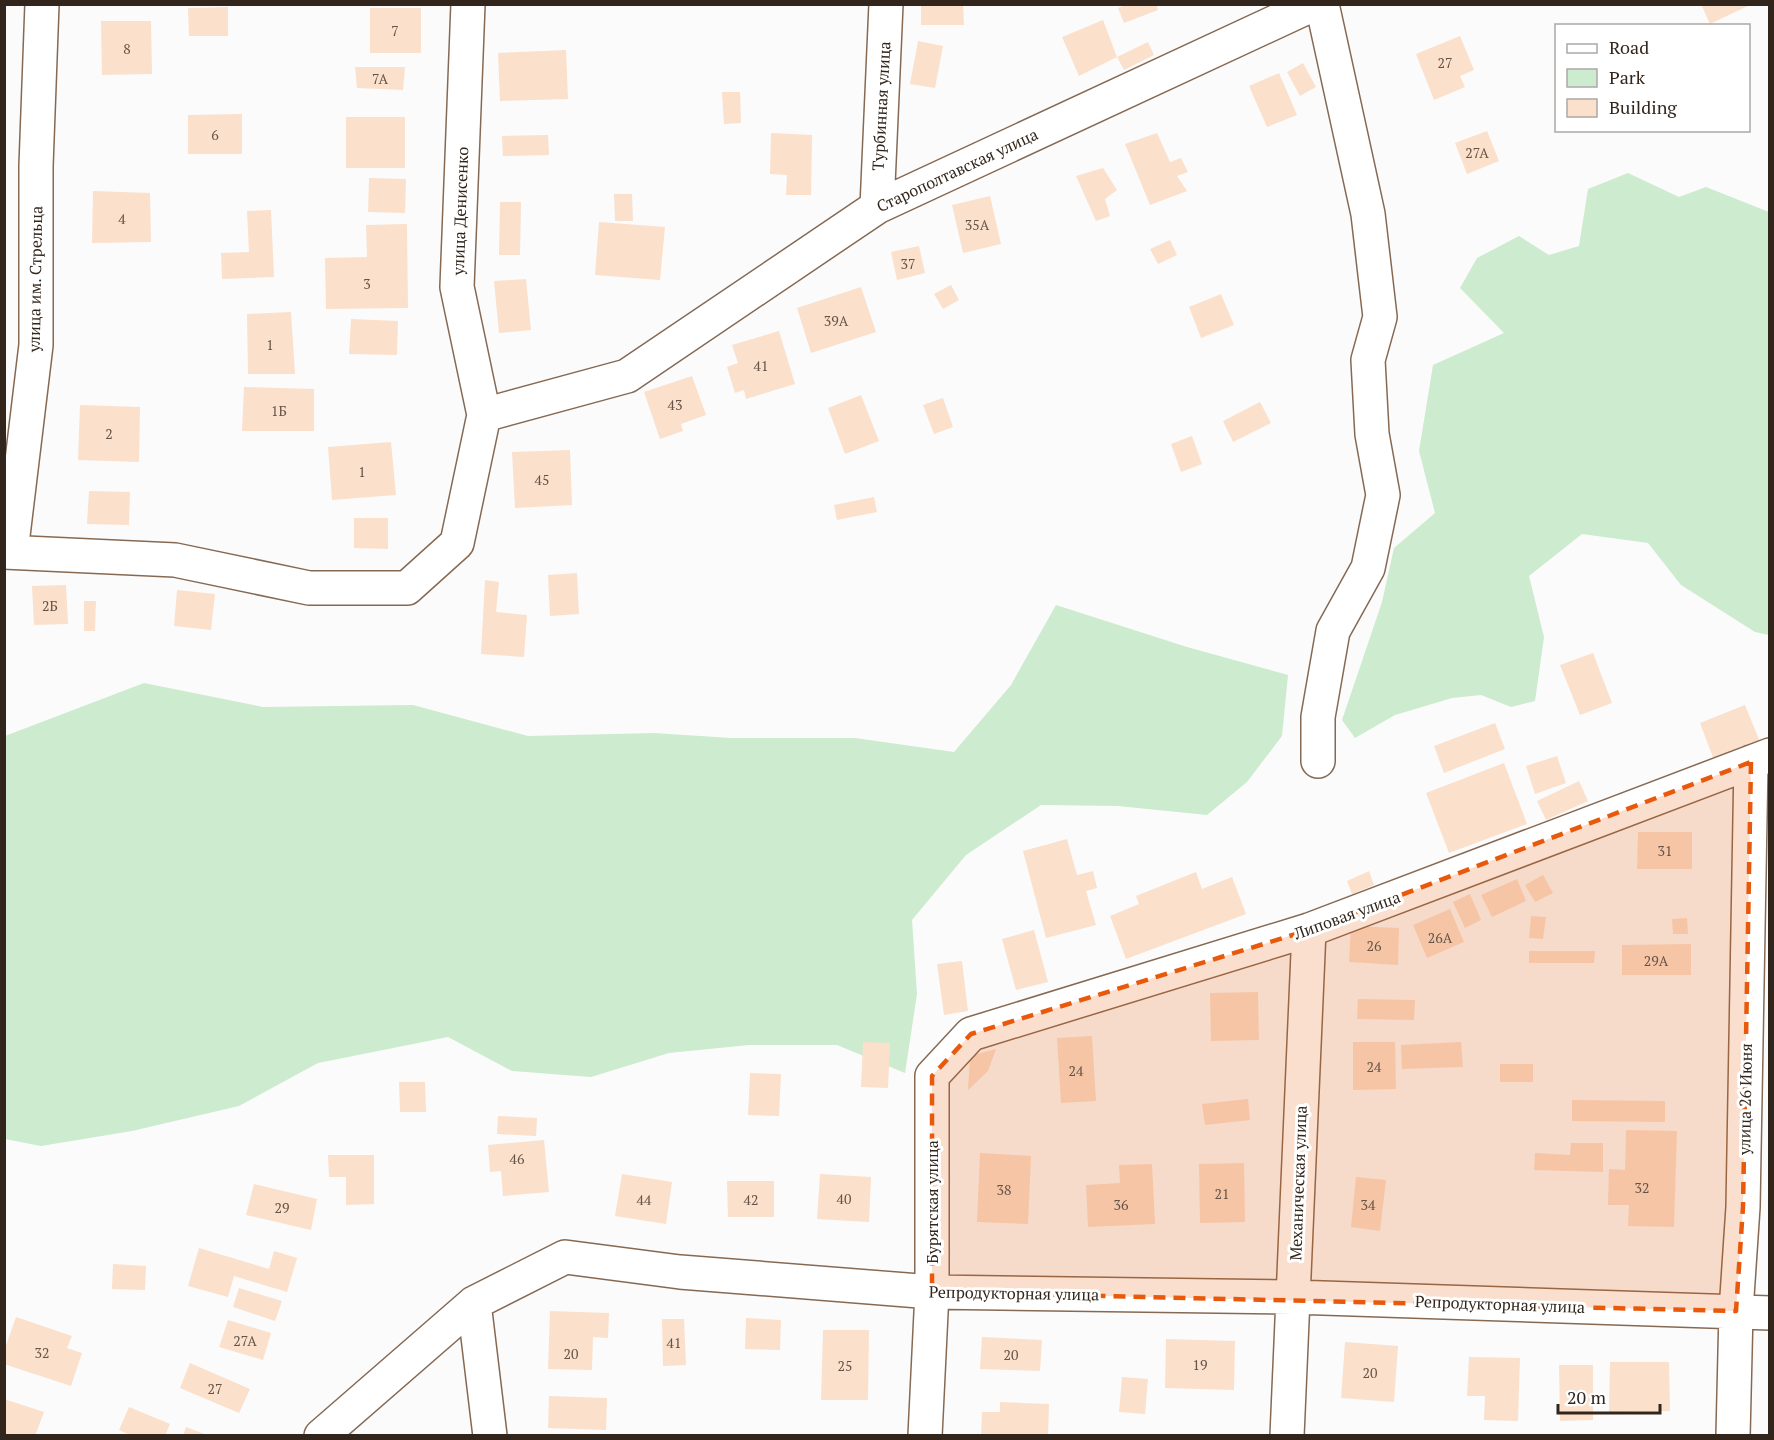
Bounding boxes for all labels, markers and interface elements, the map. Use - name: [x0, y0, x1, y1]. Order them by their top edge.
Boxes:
- house number: 7: [391, 21, 399, 40]
- legend: [1555, 24, 1750, 132]
- text: Road: [1609, 35, 1649, 59]
- house number: 8: [123, 39, 131, 58]
- street label: Турбинная улица: [867, 41, 895, 171]
- house number: 27: [1438, 53, 1452, 72]
- text: Park: [1609, 65, 1646, 89]
- house number: 7А: [372, 69, 388, 88]
- text: Building: [1609, 95, 1677, 119]
- street label: Старополтавская улица: [873, 123, 1041, 217]
- house number: 6: [211, 125, 219, 144]
- house number: 27А: [1465, 143, 1489, 162]
- street label: улица Денисенко: [447, 146, 473, 277]
- street label: улица им. Стрельца: [23, 206, 47, 353]
- house number: 4: [118, 209, 126, 228]
- house number: 35А: [965, 215, 990, 234]
- house number: 37: [901, 254, 915, 273]
- house number: 3: [363, 274, 371, 293]
- house number: 39А: [824, 311, 849, 330]
- house number: 1: [266, 335, 274, 354]
- house number: 41: [754, 356, 768, 375]
- house number: 43: [668, 395, 682, 414]
- house number: 1Б: [271, 401, 287, 420]
- house number: 2: [105, 424, 113, 443]
- house number: 1: [358, 462, 366, 481]
- house number: 45: [535, 470, 549, 489]
- house number: 2Б: [42, 596, 58, 615]
- house number: 31: [1658, 841, 1672, 860]
- street label: Липовая улица: [1290, 886, 1403, 945]
- house number: 26А: [1428, 928, 1453, 947]
- house number: 26: [1367, 936, 1382, 955]
- house number: 29А: [1644, 951, 1669, 970]
- street label: улица 26 Июня: [1733, 1043, 1757, 1156]
- house number: 24: [1367, 1057, 1382, 1076]
- house number: 24: [1069, 1061, 1084, 1080]
- street label: Механическая улица: [1284, 1105, 1312, 1261]
- street label: Бурятская улица: [921, 1140, 943, 1264]
- house number: 46: [510, 1149, 525, 1168]
- house number: 32: [1635, 1178, 1649, 1197]
- house number: 38: [997, 1180, 1011, 1199]
- house number: 21: [1215, 1184, 1229, 1203]
- house number: 40: [837, 1189, 851, 1208]
- house number: 44: [637, 1190, 652, 1209]
- house number: 42: [744, 1190, 758, 1209]
- house number: 36: [1114, 1195, 1129, 1214]
- house number: 34: [1361, 1195, 1376, 1214]
- house number: 29: [275, 1198, 289, 1217]
- street label: Репродукторная улица: [929, 1281, 1099, 1305]
- street label: Репродукторная улица: [1415, 1290, 1585, 1318]
- house number: 27А: [233, 1331, 257, 1350]
- house number: 41: [667, 1333, 681, 1352]
- house number: 32: [35, 1343, 49, 1362]
- house number: 20: [564, 1344, 578, 1363]
- house number: 20: [1004, 1345, 1018, 1364]
- house number: 19: [1193, 1355, 1207, 1374]
- house number: 25: [838, 1356, 852, 1375]
- house number: 20: [1363, 1363, 1377, 1382]
- scale bar: [1558, 1377, 1660, 1415]
- house number: 27: [208, 1379, 222, 1398]
- text: 20 m: [1567, 1385, 1607, 1409]

